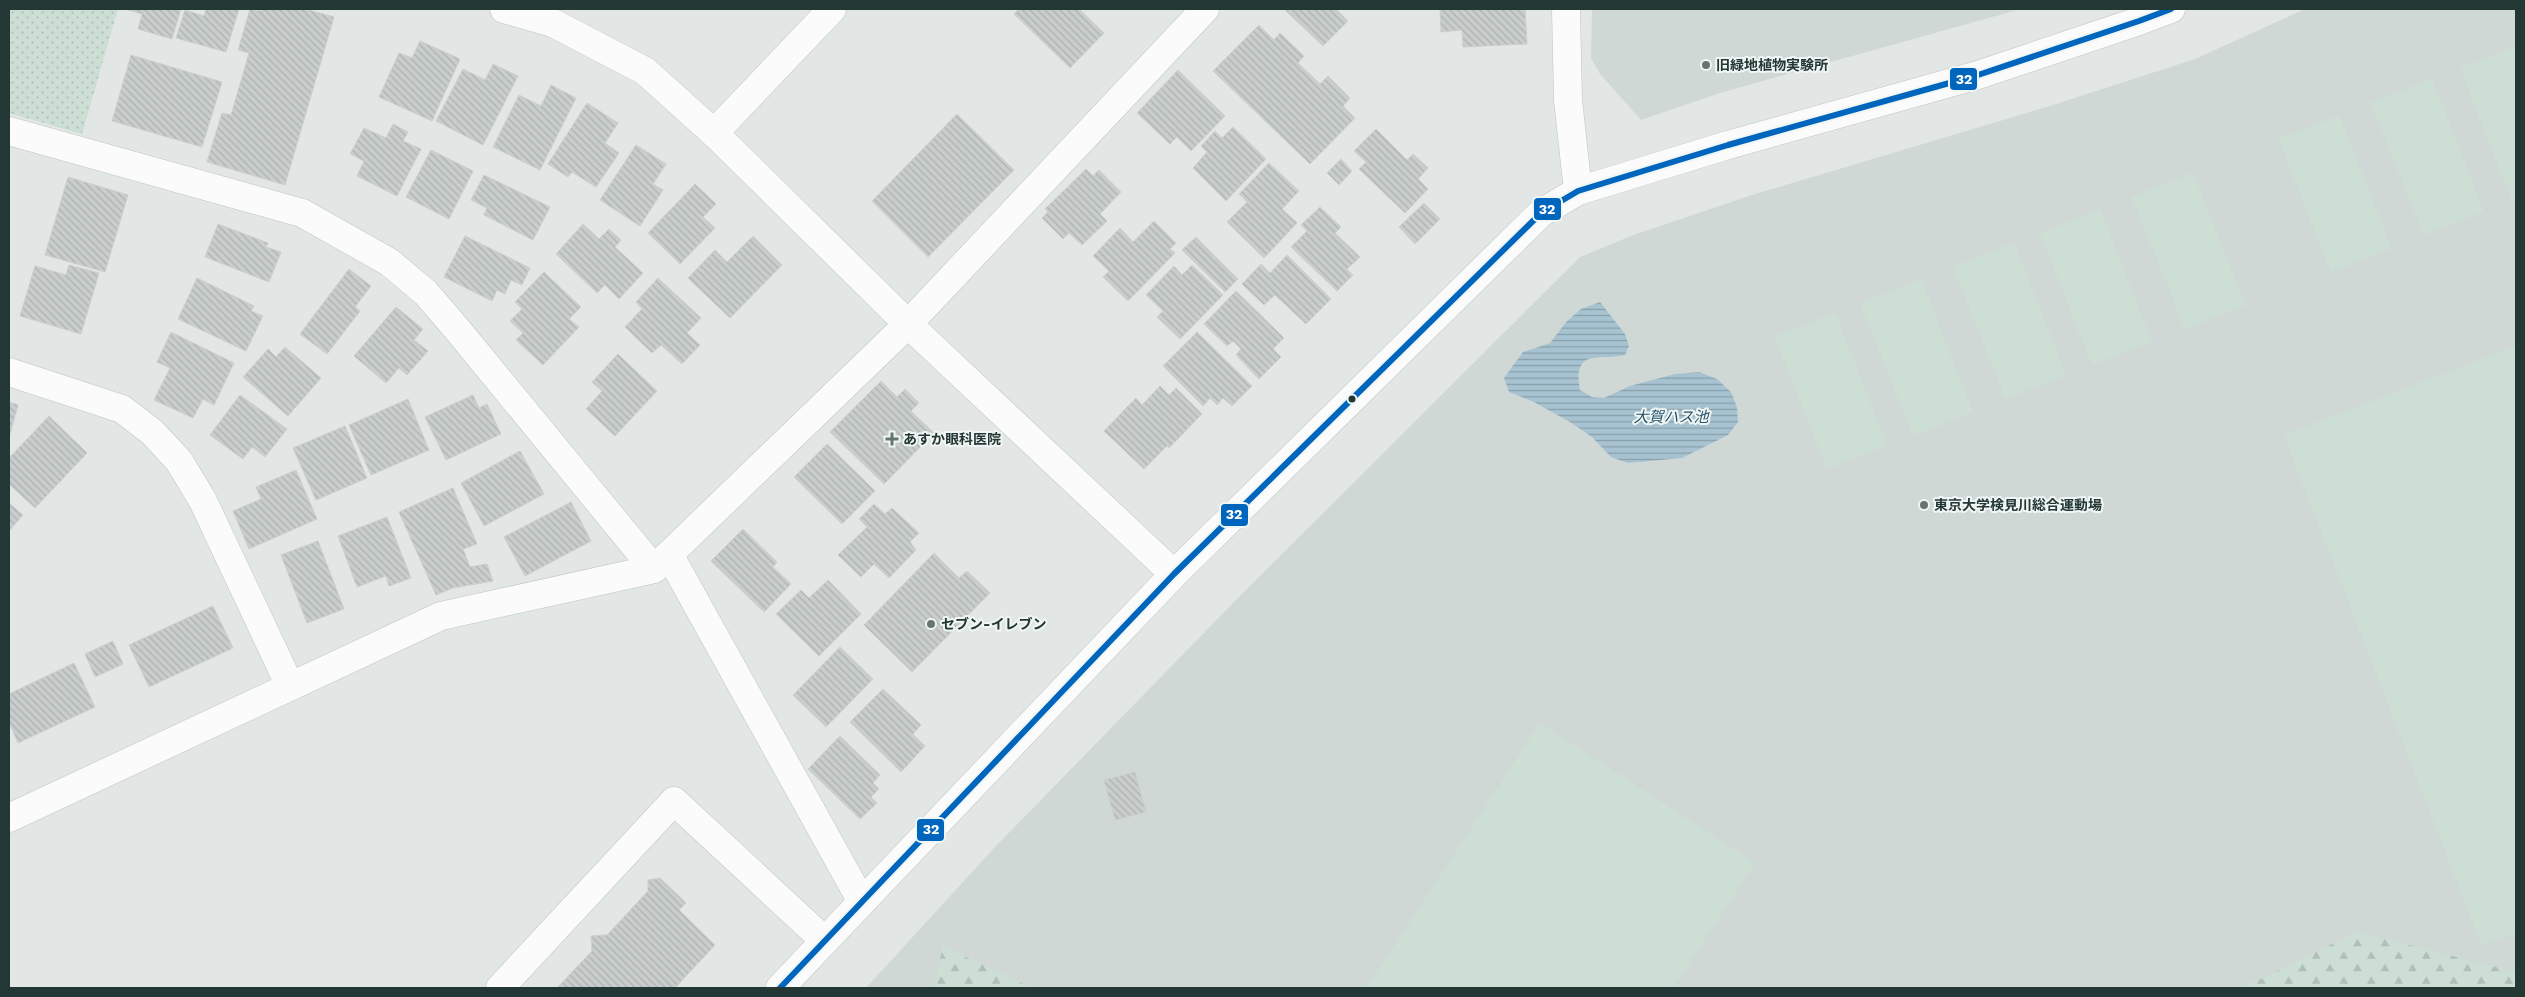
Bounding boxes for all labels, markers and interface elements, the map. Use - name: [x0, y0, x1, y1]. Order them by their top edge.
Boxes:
- place label: 旧緑地植物実験所: [1716, 57, 1828, 73]
- marker: 旧緑地植物実験所: [1700, 59, 1712, 71]
- line badge: 32: [1949, 67, 1978, 91]
- text: 32: [1956, 71, 1972, 87]
- line badge: 32: [1533, 197, 1562, 221]
- text: 32: [1539, 201, 1555, 217]
- unlabelled marker: [1347, 394, 1357, 404]
- water label: 大賀ハス池: [1633, 408, 1710, 426]
- place label: あすか眼科医院: [903, 431, 1001, 447]
- marker: あすか眼科医院: [885, 432, 899, 446]
- place label: 東京大学検見川総合運動場: [1934, 497, 2102, 513]
- marker: 東京大学検見川総合運動場: [1918, 499, 1930, 511]
- line badge: 32: [1220, 503, 1249, 527]
- text: 32: [1226, 506, 1242, 522]
- place label: セブン-イレブン: [941, 616, 1046, 632]
- marker: セブン-イレブン: [925, 618, 937, 630]
- line badge: 32: [916, 818, 945, 842]
- text: 32: [923, 821, 939, 837]

